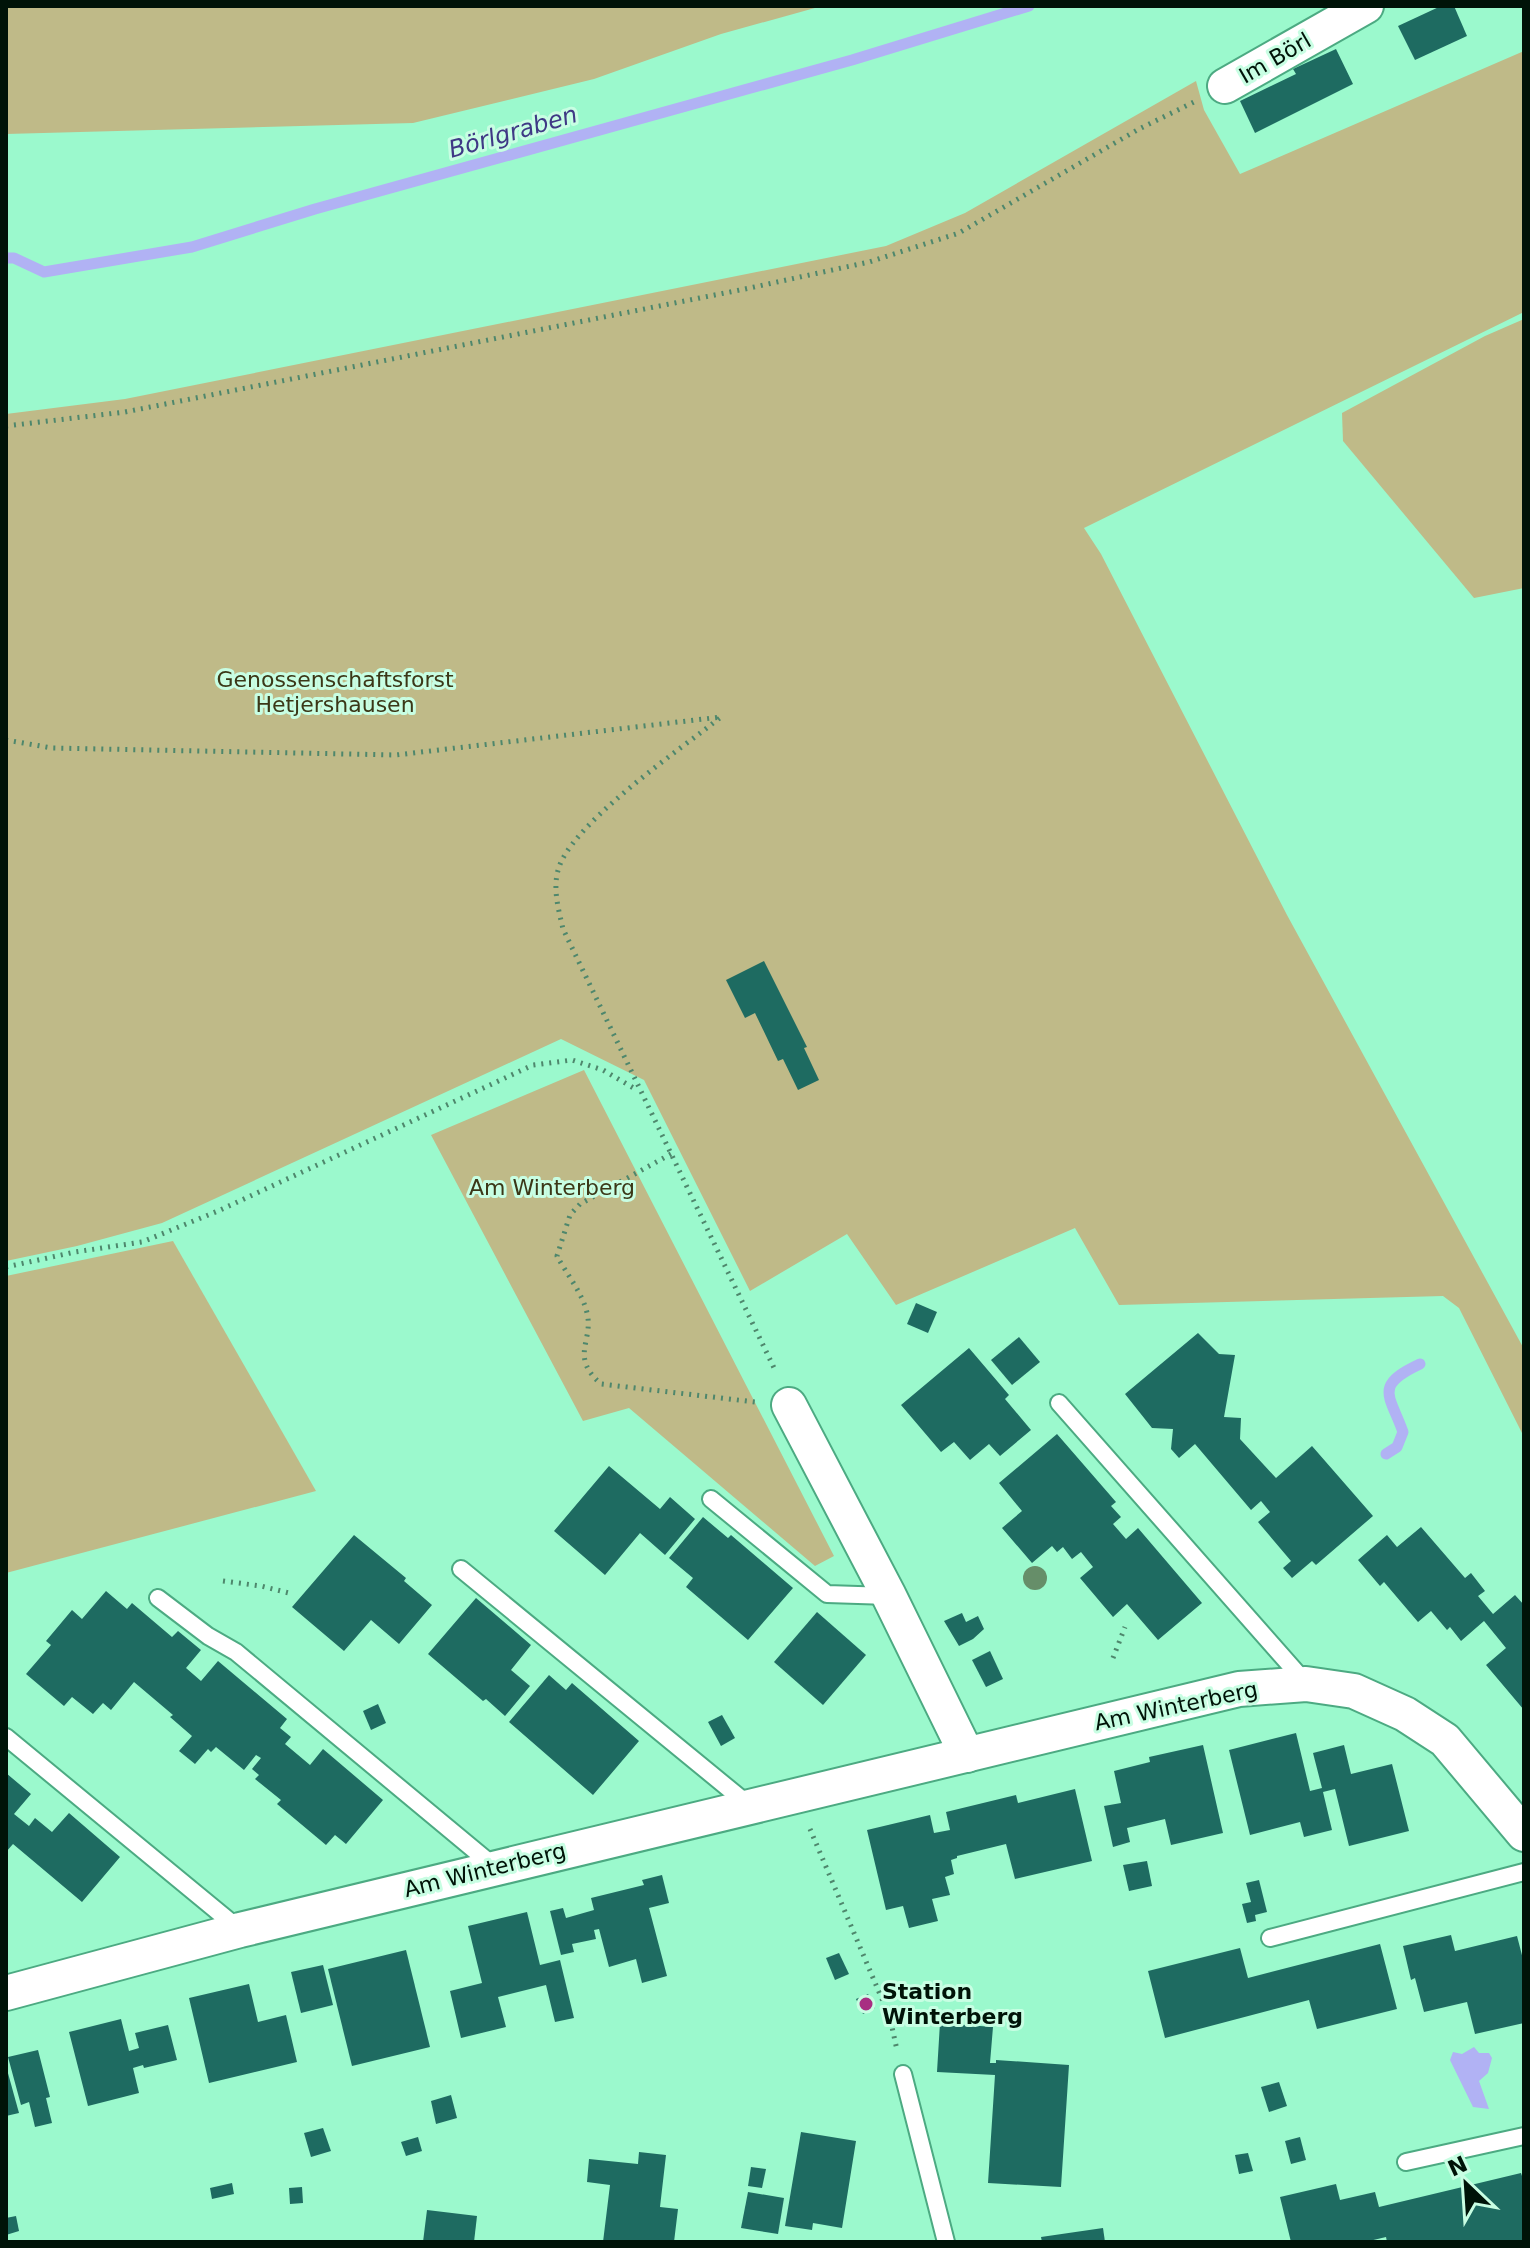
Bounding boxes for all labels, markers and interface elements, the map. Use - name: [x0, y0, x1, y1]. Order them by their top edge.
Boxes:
- street label: Im Börl: [1235, 28, 1315, 88]
- water label: Börlgraben: [445, 100, 581, 164]
- park label: Genossenschaftsforst Hetjershausen: [216, 667, 454, 717]
- park label: Am Winterberg: [469, 1175, 635, 1200]
- street label: Am Winterberg: [1092, 1677, 1260, 1735]
- street label: Am Winterberg: [401, 1838, 569, 1902]
- place label: Station Winterberg: [882, 1979, 1023, 2029]
- marker: Station Winterberg: [857, 1995, 875, 2013]
- north arrow: [1426, 2144, 1506, 2224]
- text: N: [1444, 2151, 1471, 2182]

